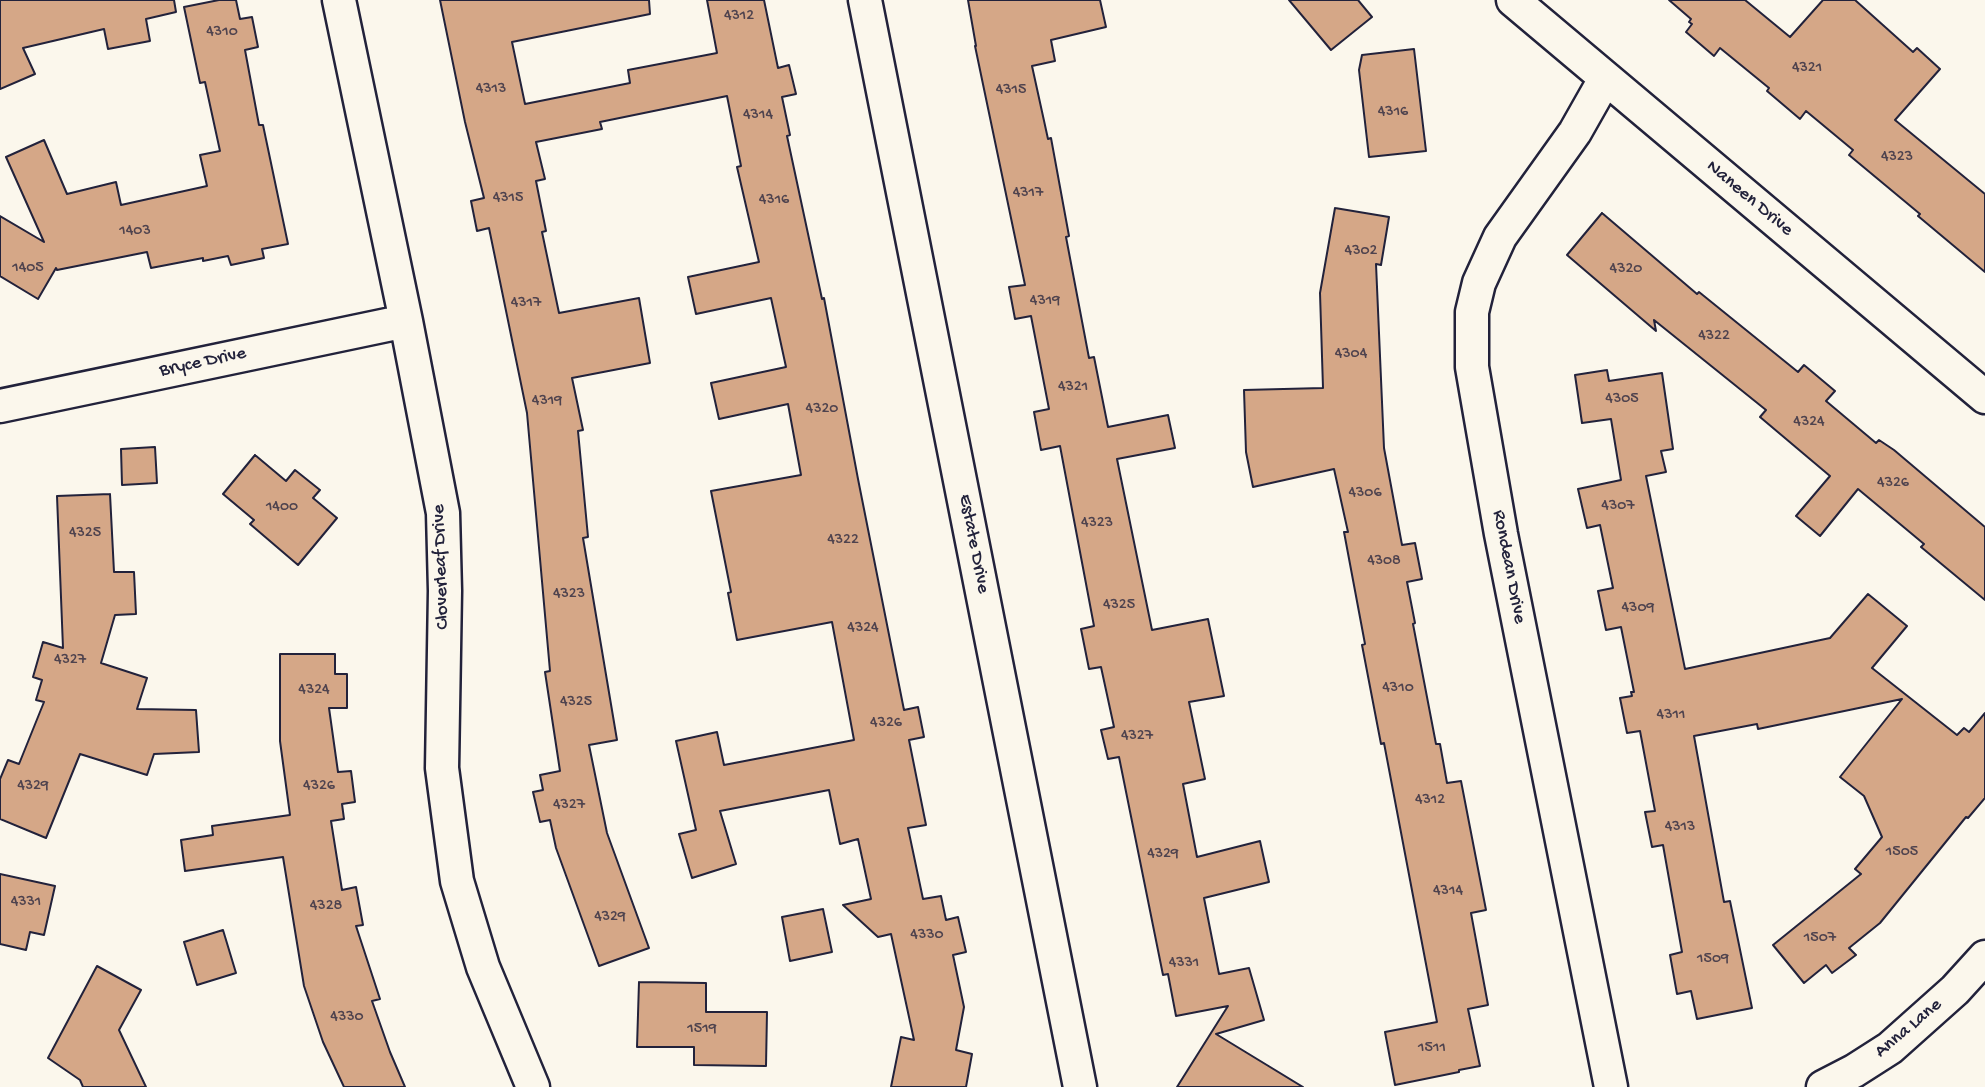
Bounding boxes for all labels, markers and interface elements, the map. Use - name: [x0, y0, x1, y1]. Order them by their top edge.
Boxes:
- house number: 4312: [724, 7, 754, 27]
- house number: 4310: [206, 23, 238, 43]
- house number: 4321: [1792, 59, 1822, 79]
- house number: 4313: [476, 80, 506, 100]
- house number: 4315: [996, 81, 1026, 101]
- house number: 4316: [1378, 103, 1408, 123]
- house number: 4314: [743, 106, 773, 126]
- house number: 4323: [1881, 148, 1913, 168]
- street label: Naneen Drive: [1701, 156, 1797, 242]
- house number: 4317: [1013, 184, 1043, 204]
- house number: 4315: [493, 189, 523, 209]
- house number: 4316: [759, 191, 789, 211]
- house number: 1403: [119, 222, 151, 242]
- house number: 4302: [1345, 242, 1377, 262]
- house number: 1405: [12, 259, 44, 279]
- house number: 4320: [1610, 260, 1642, 280]
- house number: 4319: [1030, 292, 1060, 312]
- house number: 4317: [511, 294, 541, 314]
- house number: 4322: [1698, 327, 1730, 347]
- street label: Bryce Drive: [158, 343, 248, 383]
- house number: 4304: [1335, 345, 1367, 365]
- house number: 4321: [1058, 378, 1088, 398]
- house number: 4305: [1605, 390, 1639, 410]
- house number: 4319: [532, 392, 562, 412]
- house number: 4320: [806, 400, 838, 420]
- house number: 4324: [1793, 413, 1825, 433]
- house number: 4326: [1877, 474, 1909, 494]
- house number: 4306: [1348, 484, 1382, 504]
- street label: Estate Drive: [952, 492, 994, 596]
- house number: 4307: [1601, 497, 1635, 517]
- house number: 1400: [266, 498, 298, 518]
- street label: Cloverleaf Drive: [428, 504, 456, 630]
- street label: Rondean Drive: [1486, 508, 1530, 626]
- house number: 4323: [1081, 514, 1113, 534]
- house number: 4325: [69, 524, 101, 544]
- house number: 4322: [827, 531, 859, 551]
- house number: 4308: [1367, 552, 1401, 572]
- house number: 4323: [553, 585, 585, 605]
- house number: 4325: [1103, 596, 1135, 616]
- house number: 4309: [1622, 599, 1654, 619]
- house number: 4324: [847, 619, 879, 639]
- house number: 4327: [54, 651, 86, 671]
- house number: 4310: [1382, 679, 1414, 699]
- house number: 4324: [298, 681, 330, 701]
- house number: 4325: [560, 693, 592, 713]
- house number: 4311: [1657, 706, 1685, 726]
- house number: 4326: [870, 714, 902, 734]
- house number: 4327: [1121, 727, 1153, 747]
- house number: 4329: [17, 777, 49, 797]
- house number: 4326: [303, 777, 335, 797]
- house number: 4312: [1415, 791, 1445, 811]
- house number: 4327: [553, 796, 585, 816]
- house number: 4313: [1665, 818, 1695, 838]
- house number: 1505: [1886, 843, 1918, 863]
- house number: 4329: [1147, 845, 1179, 865]
- house number: 4314: [1433, 882, 1463, 902]
- house number: 4331: [11, 893, 41, 913]
- house number: 4328: [310, 897, 342, 917]
- house number: 4329: [594, 908, 626, 928]
- house number: 4330: [910, 926, 944, 946]
- house number: 1507: [1804, 929, 1836, 949]
- house number: 1509: [1697, 950, 1729, 970]
- house number: 4331: [1169, 954, 1199, 974]
- street label: Anna Lane: [1871, 994, 1947, 1064]
- house number: 4330: [330, 1008, 364, 1028]
- house number: 1519: [687, 1020, 717, 1040]
- house number: 1511: [1418, 1039, 1446, 1059]

